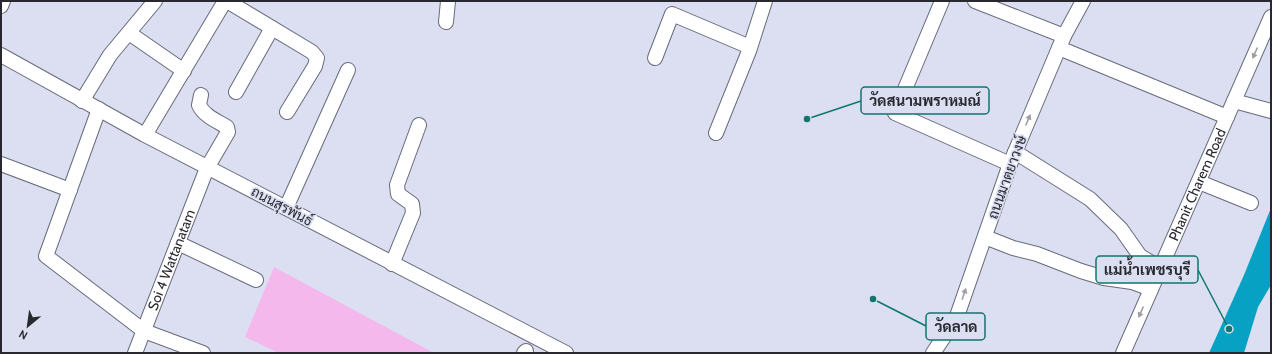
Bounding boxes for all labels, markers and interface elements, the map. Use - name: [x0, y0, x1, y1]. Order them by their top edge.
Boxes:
- one-way arrow: [1252, 47, 1258, 58]
- callout: วัดสนามพราหมณ์: [861, 87, 989, 114]
- text: วัดสนามพราหมณ์: [869, 91, 982, 110]
- one-way arrow: [1026, 113, 1032, 125]
- street label: Phanit Charem Road: [1165, 126, 1230, 244]
- street label: ถนนมาตยาวงษ์: [984, 132, 1031, 221]
- street label: ถนนสุรพันธ์: [248, 182, 316, 231]
- street label: Soi 4 Wattanatam: [144, 207, 199, 313]
- callout: แม่น้ำเพชรบุรี: [1096, 256, 1198, 283]
- text: แม่น้ำเพชรบุรี: [1104, 256, 1191, 281]
- one-way arrow: [962, 288, 968, 300]
- north arrow: [8, 306, 48, 346]
- one-way arrow: [1137, 307, 1143, 319]
- callout: วัดลาด: [926, 313, 985, 340]
- text: วัดลาด: [934, 317, 978, 336]
- text: N: [16, 327, 30, 343]

